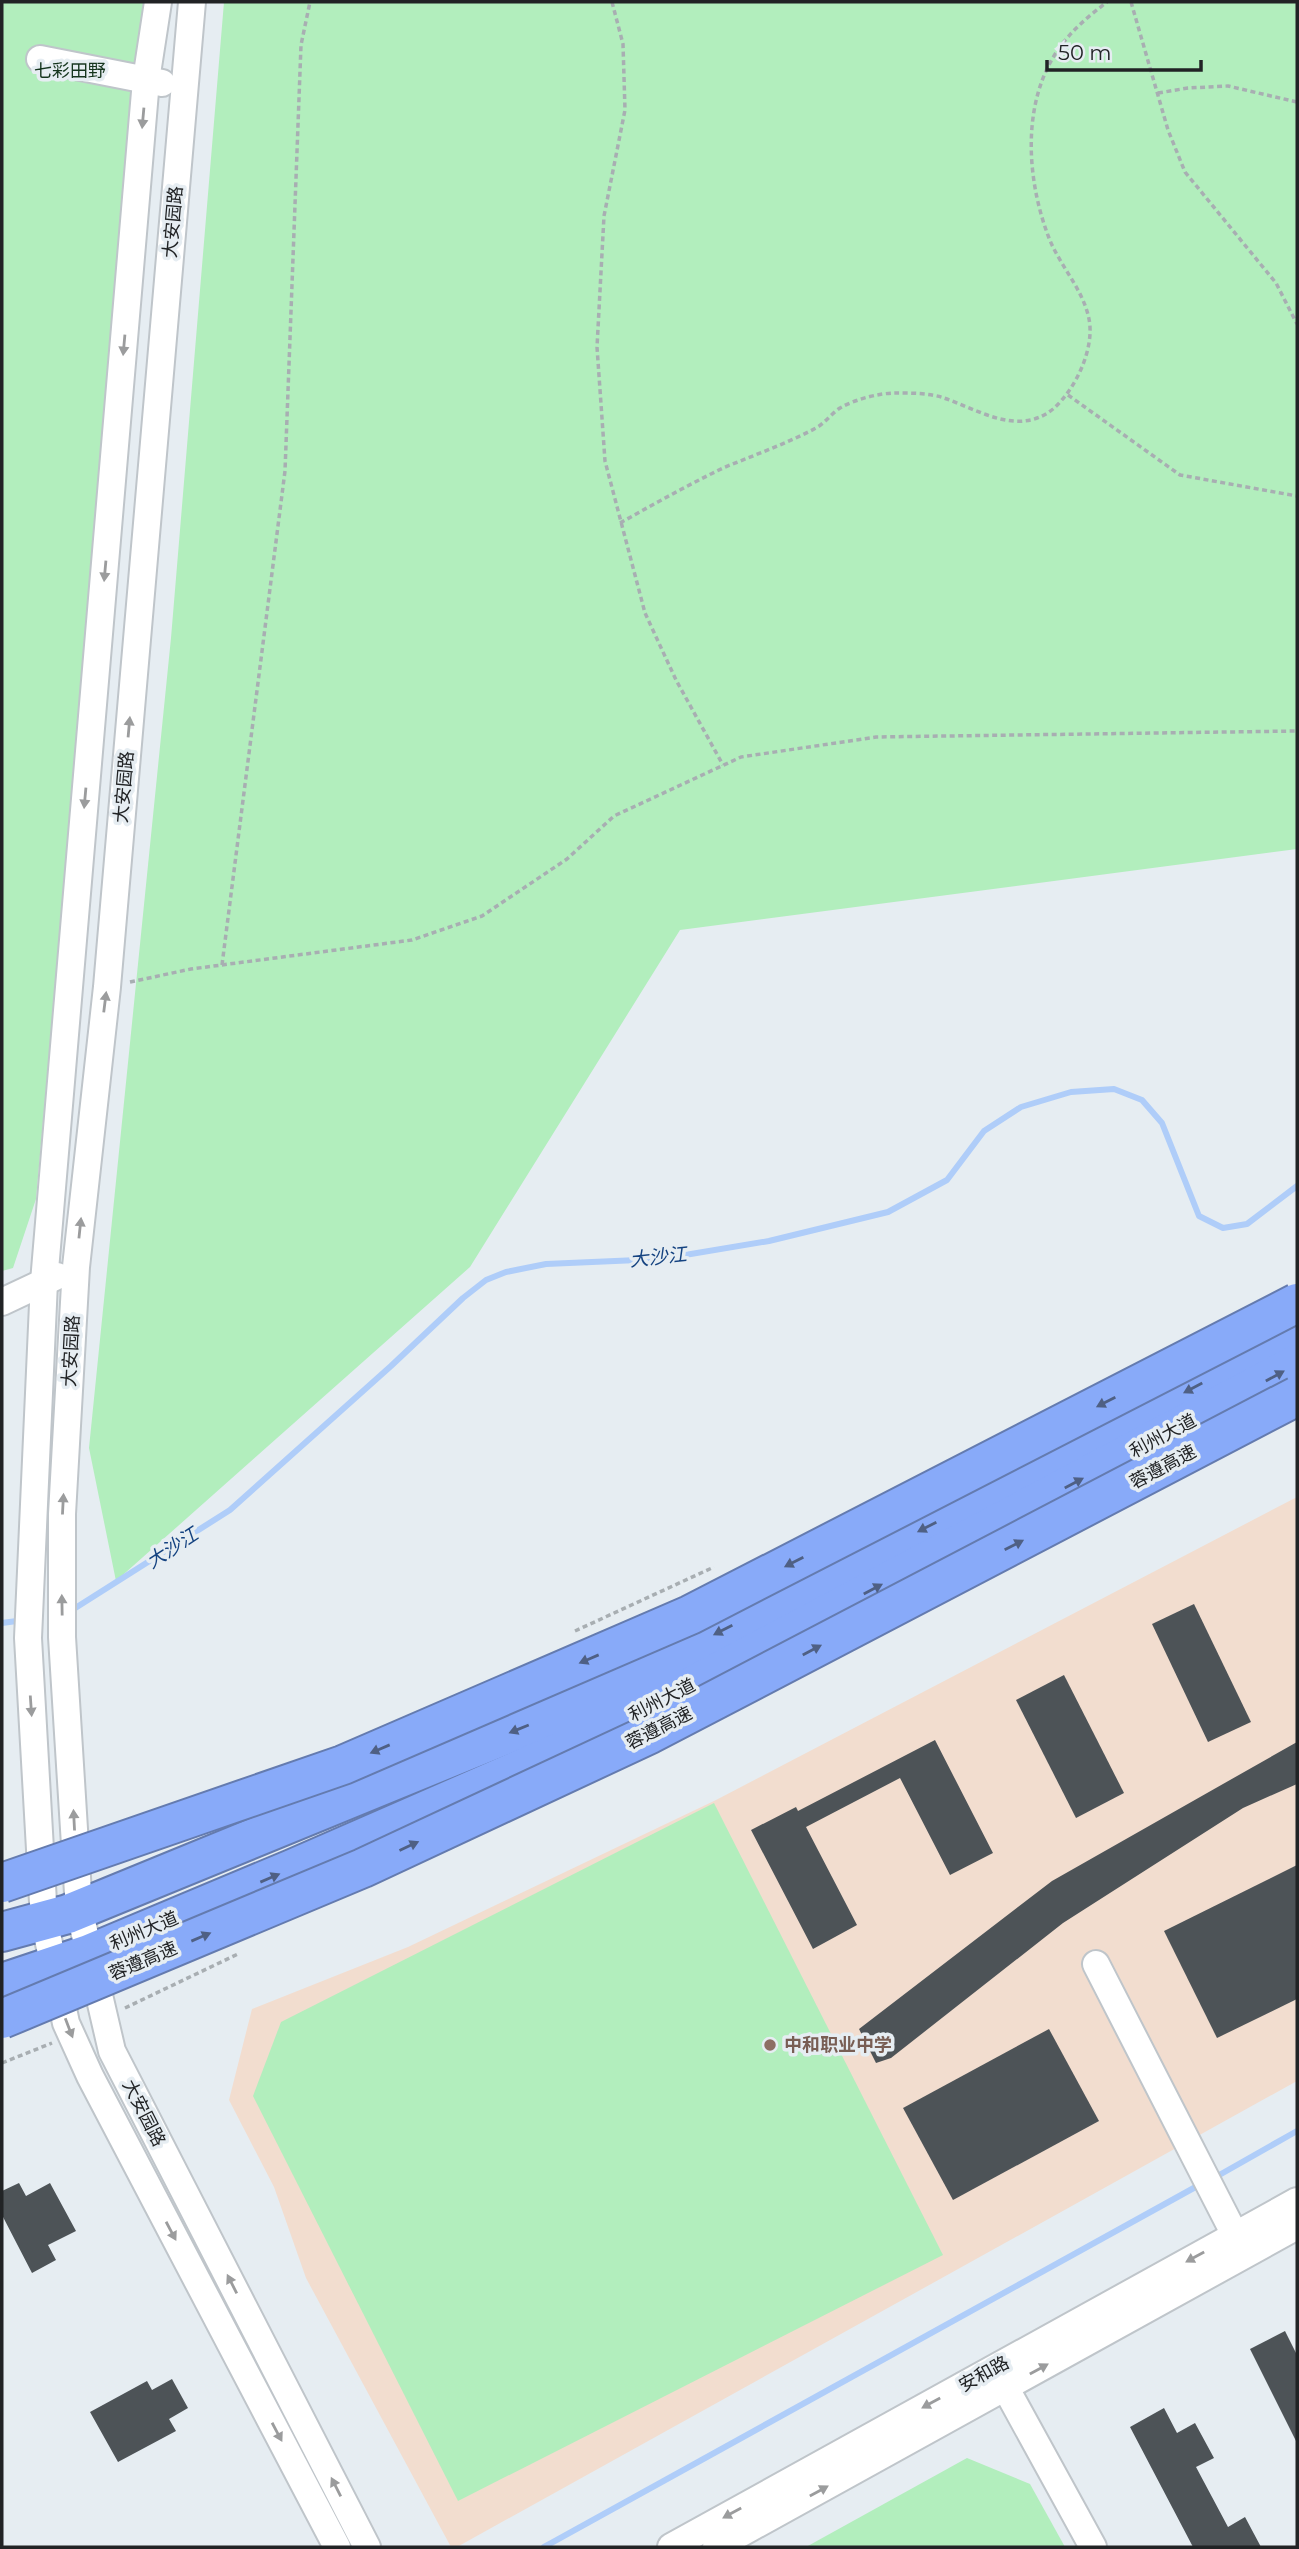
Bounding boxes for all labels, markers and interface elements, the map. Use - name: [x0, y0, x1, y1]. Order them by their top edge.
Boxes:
- scale bar: [1047, 28, 1201, 72]
- text: 50 m: [1058, 40, 1112, 65]
- park label: 七彩田野: [34, 60, 106, 82]
- one-way arrow: [137, 107, 148, 129]
- street label: 大安园路: [159, 185, 187, 259]
- one-way arrow: [118, 334, 129, 356]
- one-way arrow: [99, 561, 110, 583]
- one-way arrow: [124, 715, 135, 737]
- street label: 大安园路: [110, 750, 138, 824]
- one-way arrow: [79, 787, 90, 809]
- one-way arrow: [100, 991, 111, 1013]
- one-way arrow: [74, 1217, 85, 1239]
- water label: 大沙江: [628, 1242, 690, 1271]
- street label: 大安园路: [58, 1314, 84, 1388]
- one-way arrow: [1266, 1371, 1286, 1383]
- one-way arrow: [1184, 1382, 1203, 1394]
- one-way arrow: [1096, 1396, 1116, 1407]
- street label: 利州大道: [1126, 1409, 1200, 1463]
- street label: 蓉遵高速: [1126, 1440, 1200, 1494]
- one-way arrow: [1064, 1477, 1084, 1488]
- one-way arrow: [57, 1493, 68, 1515]
- water label: 大沙江: [142, 1522, 204, 1573]
- one-way arrow: [917, 1522, 937, 1533]
- one-way arrow: [1004, 1540, 1024, 1551]
- one-way arrow: [784, 1555, 804, 1567]
- one-way arrow: [863, 1583, 883, 1595]
- one-way arrow: [56, 1594, 68, 1616]
- one-way arrow: [713, 1624, 733, 1635]
- one-way arrow: [802, 1644, 822, 1655]
- one-way arrow: [579, 1653, 599, 1665]
- street label: 利州大道: [625, 1674, 699, 1726]
- one-way arrow: [26, 1695, 37, 1717]
- street label: 蓉遵高速: [622, 1702, 696, 1754]
- one-way arrow: [509, 1723, 529, 1735]
- one-way arrow: [370, 1743, 390, 1755]
- one-way arrow: [69, 1809, 80, 1831]
- one-way arrow: [399, 1840, 419, 1852]
- one-way arrow: [260, 1872, 281, 1883]
- street label: 利州大道: [107, 1907, 181, 1955]
- one-way arrow: [190, 1931, 211, 1942]
- street label: 蓉遵高速: [106, 1937, 180, 1985]
- one-way arrow: [63, 2017, 74, 2038]
- place label: 中和职业中学: [784, 2034, 892, 2056]
- marker: 中和职业中学: [762, 2037, 778, 2053]
- street label: 大安园路: [118, 2076, 170, 2150]
- one-way arrow: [166, 2221, 177, 2241]
- one-way arrow: [1185, 2251, 1204, 2263]
- one-way arrow: [226, 2274, 237, 2294]
- street label: 安和路: [955, 2351, 1013, 2397]
- one-way arrow: [1030, 2363, 1049, 2375]
- one-way arrow: [922, 2397, 941, 2409]
- one-way arrow: [271, 2422, 282, 2442]
- one-way arrow: [330, 2477, 342, 2496]
- one-way arrow: [809, 2485, 829, 2496]
- one-way arrow: [723, 2507, 742, 2519]

